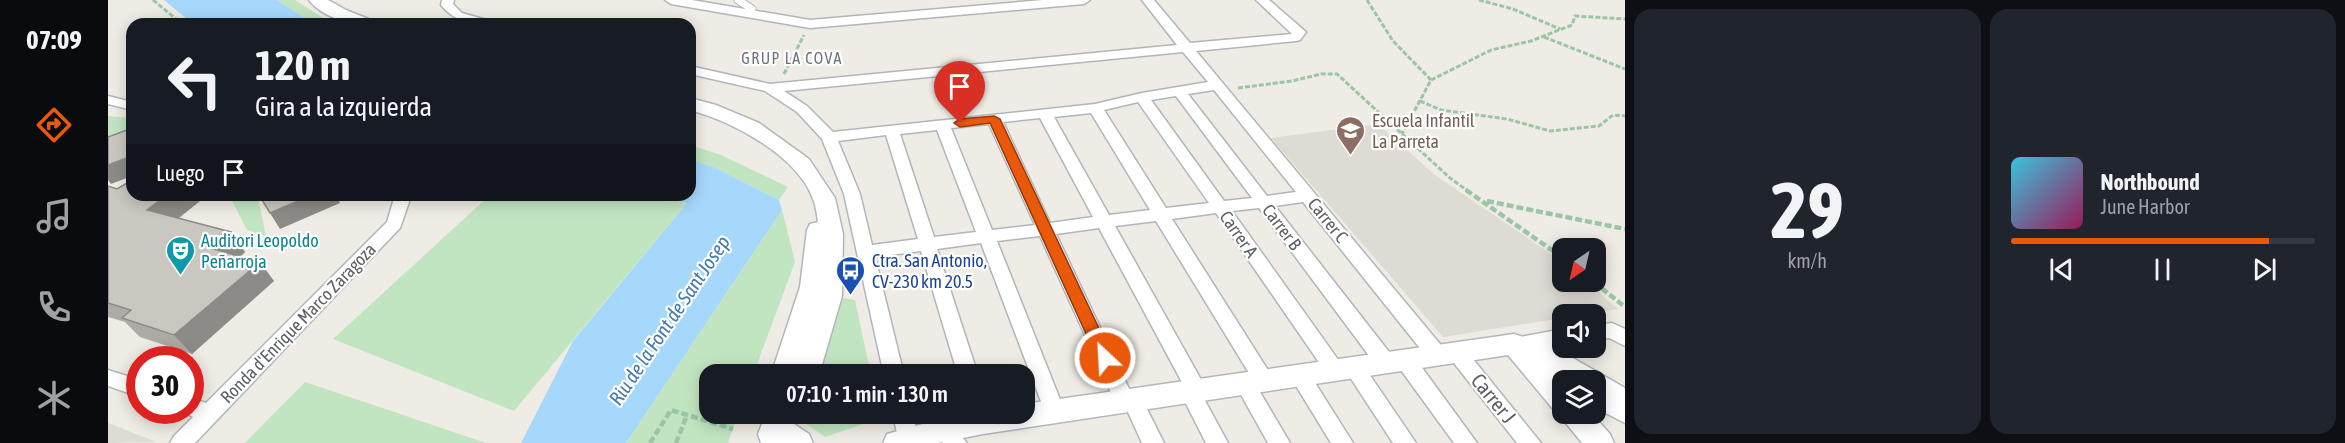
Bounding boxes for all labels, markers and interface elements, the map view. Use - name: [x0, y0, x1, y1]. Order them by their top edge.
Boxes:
- text: 07:09: [26, 24, 82, 55]
- text: 120 m: [255, 41, 350, 89]
- icon: left: [156, 42, 234, 120]
- district label: GRUP LA COVA: [741, 49, 843, 67]
- pin: [934, 61, 985, 123]
- icon: arrive: [943, 70, 976, 103]
- text: Gira a la izquierda: [255, 91, 432, 122]
- icon: directions: [33, 104, 75, 146]
- place label: Escuela Infantil La Parreta: [1372, 110, 1475, 152]
- school or university icon: Escuela Infantil La Parreta: [1335, 114, 1367, 156]
- icon: arrive: [217, 156, 250, 189]
- text: Luego: [156, 160, 205, 186]
- text: 29: [1771, 165, 1844, 255]
- text: Northbound: [2101, 169, 2200, 195]
- street label: Carrer C: [1304, 194, 1352, 246]
- icon: music: [33, 195, 75, 237]
- text: June Harbor: [2101, 195, 2190, 218]
- street label: Carrer B: [1258, 200, 1306, 254]
- street label: Carrer A: [1216, 207, 1263, 261]
- place label: Auditori Leopoldo Peñarroja: [201, 230, 319, 272]
- water label: Riu de la Font de Sant Josep: [604, 231, 734, 409]
- theatre icon: Auditori Leopoldo Peñarroja: [164, 234, 196, 276]
- north arrow: [1552, 238, 1606, 292]
- map controls: [1552, 238, 1606, 424]
- street label: Ronda d'Enrique Marco Zaragoza: [216, 239, 380, 407]
- text: km/h: [1787, 249, 1827, 272]
- place label: Ctra. San Antonio, CV-230 km 20.5: [872, 250, 987, 292]
- icon: previous: [2045, 253, 2078, 286]
- icon: pause: [2146, 253, 2179, 286]
- icon: next: [2248, 253, 2281, 286]
- bus stop icon: Ctra. San Antonio, CV-230 km 20.5: [835, 254, 867, 296]
- icon: phone: [33, 286, 75, 328]
- button: sound: [1552, 304, 1606, 358]
- position arrow: [1073, 326, 1137, 390]
- speed limit sign: 30: [126, 346, 204, 424]
- street label: Carrer J: [1467, 368, 1521, 428]
- button: layers: [1552, 370, 1606, 424]
- icon: climate: [33, 377, 75, 419]
- text: 07:10 · 1 min · 130 m: [786, 381, 948, 407]

